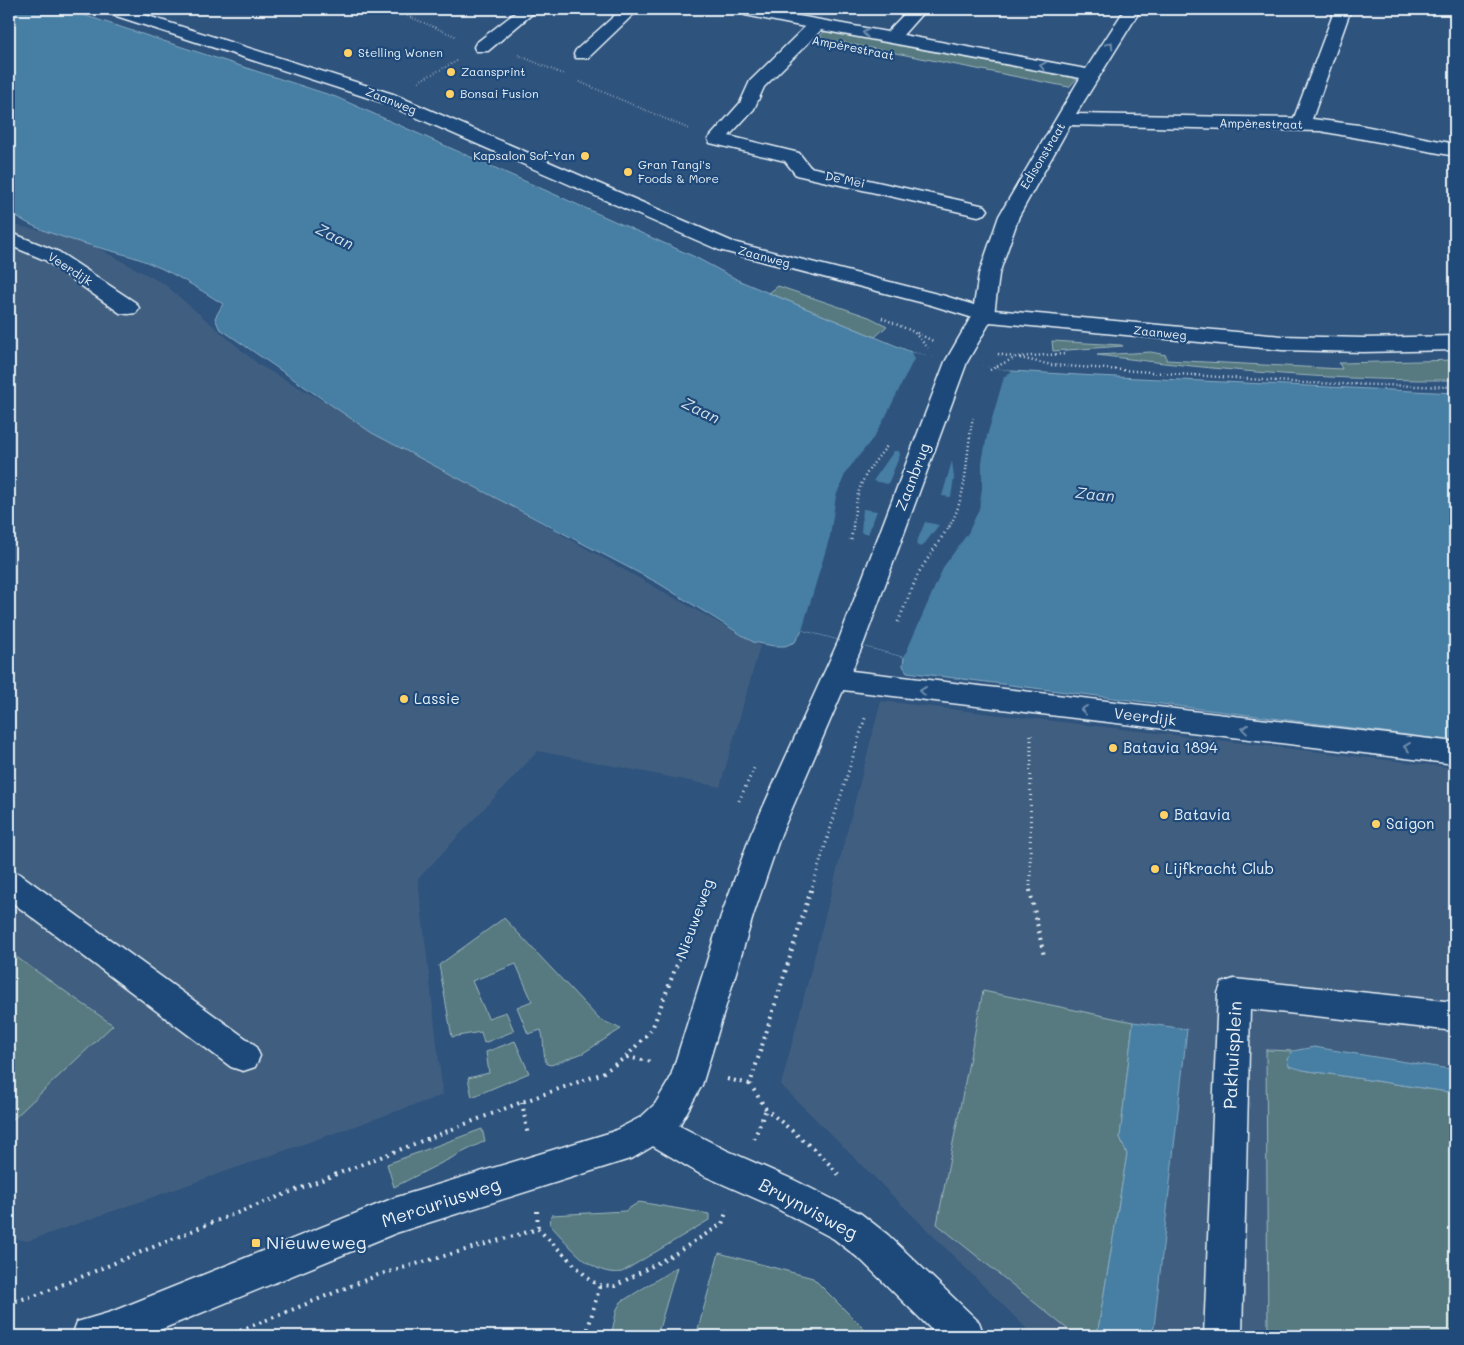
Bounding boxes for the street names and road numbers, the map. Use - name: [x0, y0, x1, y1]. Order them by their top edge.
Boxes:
- street label: Ampèrestraat: [811, 31, 896, 63]
- street label: Zaanweg: [364, 83, 419, 118]
- street label: Ampèrestraat: [1219, 114, 1303, 132]
- street label: Edisonstraat: [1016, 119, 1068, 192]
- street label: De Mei: [824, 167, 867, 191]
- street label: Zaanweg: [736, 241, 792, 271]
- street label: Veerdijk: [45, 248, 96, 289]
- street label: Zaanweg: [1133, 321, 1188, 343]
- street label: Zaanbrug: [890, 440, 934, 513]
- street label: Veerdijk: [1113, 702, 1178, 730]
- street label: Nieuweweg: [670, 876, 718, 961]
- street label: Pakhuisplein: [1217, 1000, 1247, 1110]
- street label: Mercuriusweg: [378, 1172, 503, 1233]
- street label: Bruynvisweg: [755, 1172, 862, 1244]

